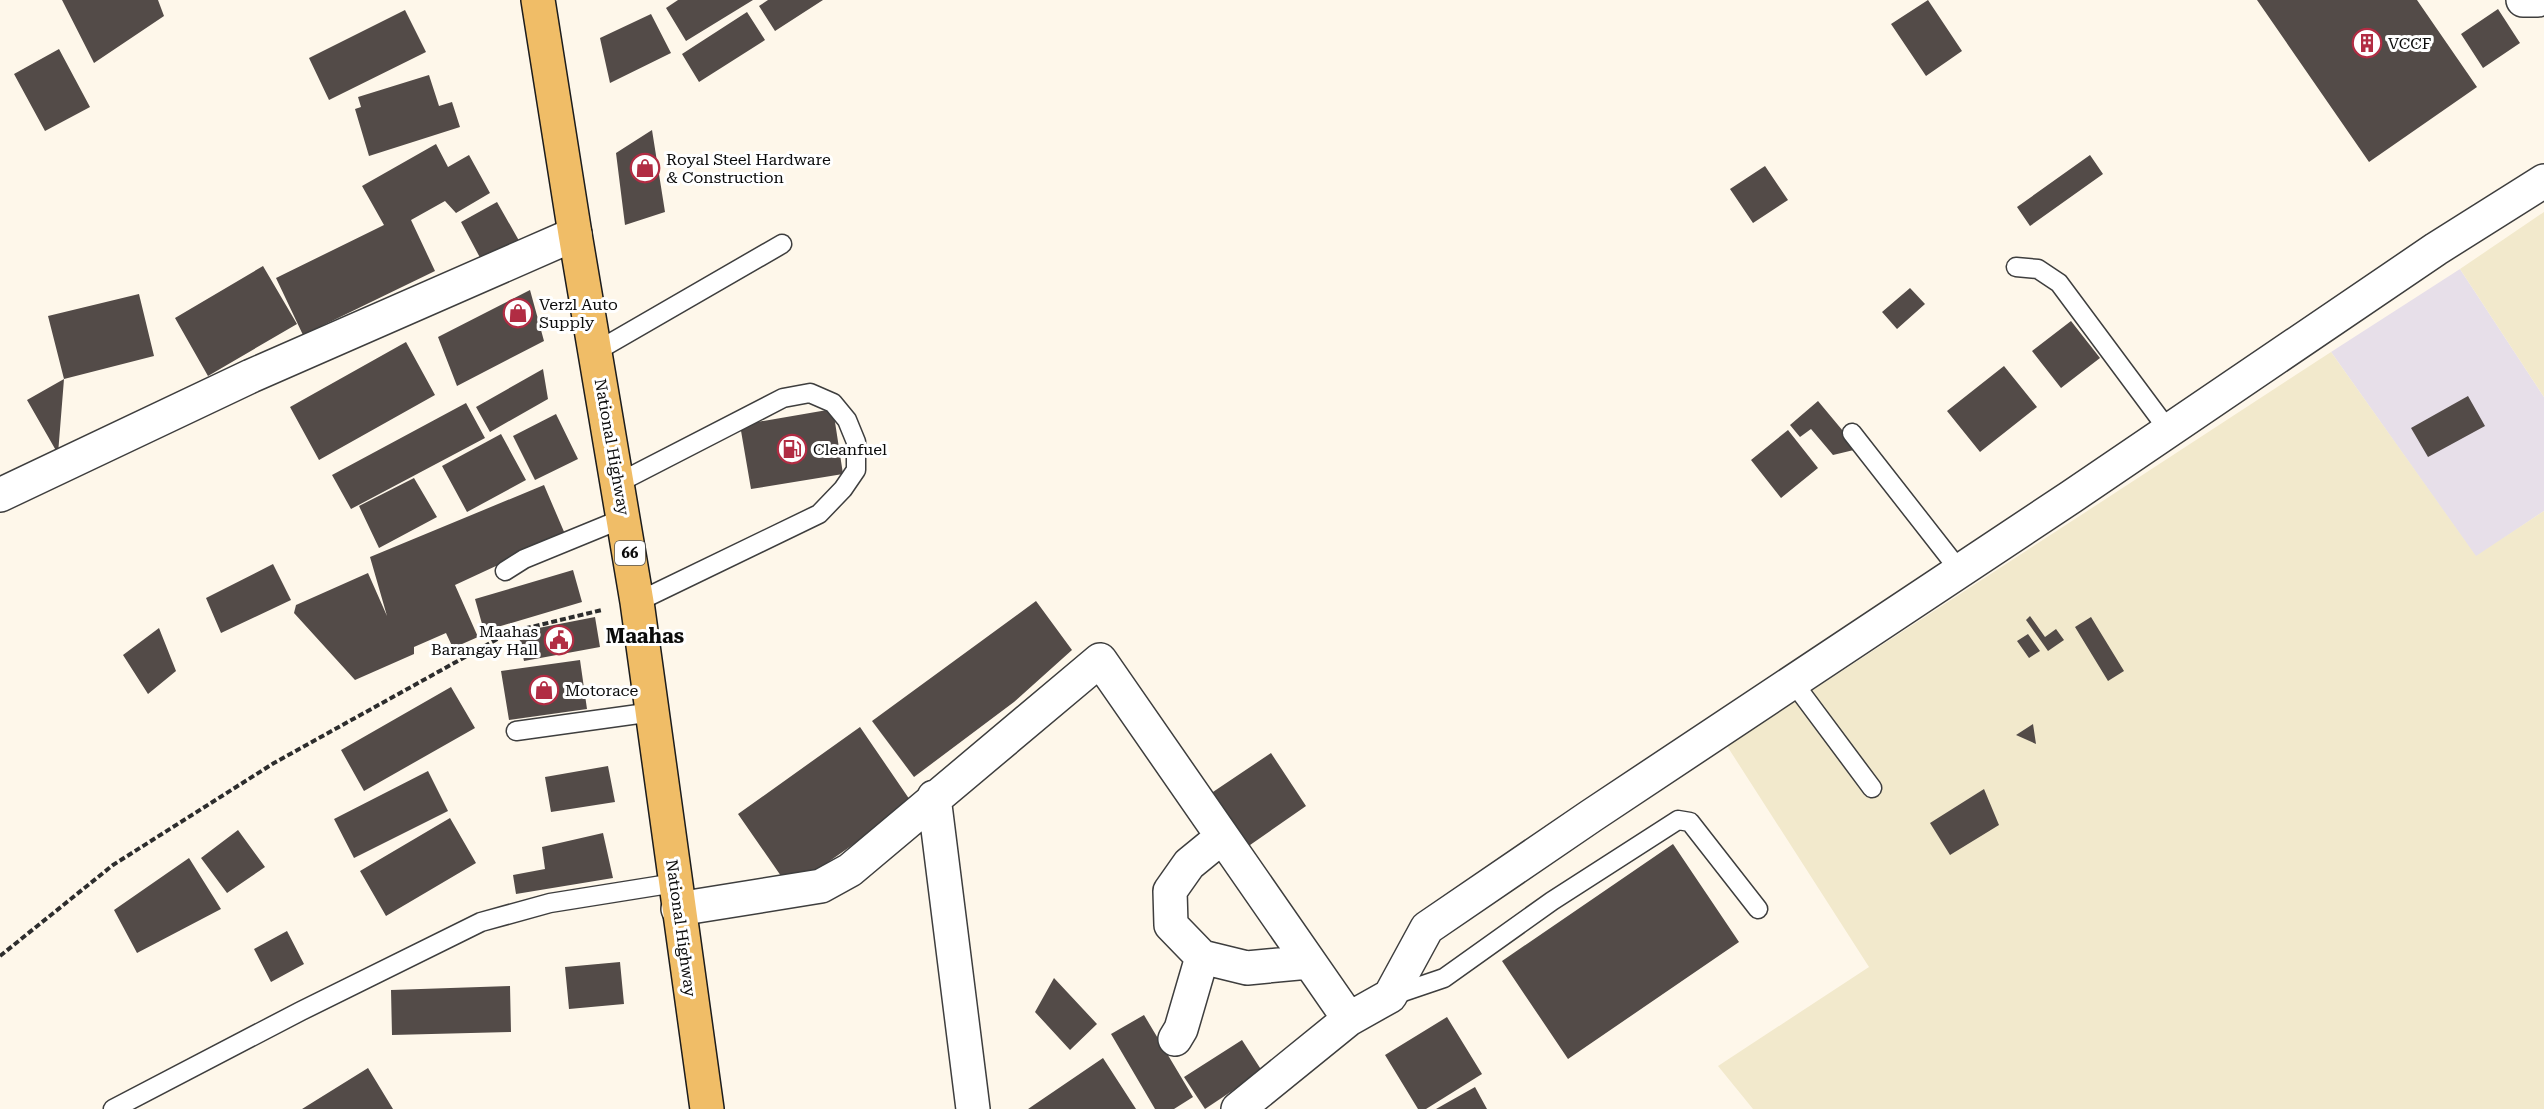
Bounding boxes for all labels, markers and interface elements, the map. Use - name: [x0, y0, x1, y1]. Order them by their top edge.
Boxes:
- building icon: VCCF: [2351, 27, 2383, 59]
- place label: VCCF: [2388, 34, 2431, 53]
- place label: Royal Steel Hardware & Construction: [666, 150, 831, 187]
- shop icon: Royal Steel Hardware & Construction: [629, 152, 661, 184]
- place label: Verzl Auto Supply: [539, 295, 618, 332]
- shop icon: Verzl Auto Supply: [502, 297, 534, 329]
- street label: National Highway: [591, 377, 633, 517]
- fuel station icon: Cleanfuel: [776, 433, 808, 465]
- place label: Cleanfuel: [813, 440, 887, 459]
- road number: 66: [615, 541, 645, 565]
- place label: Maahas Barangay Hall: [431, 622, 538, 659]
- public building icon: Maahas Barangay Hall: [543, 624, 575, 656]
- district label: Maahas: [606, 624, 684, 648]
- shop icon: Motorace: [528, 674, 560, 706]
- place label: Motorace: [565, 681, 638, 700]
- street label: National Highway: [662, 858, 700, 998]

